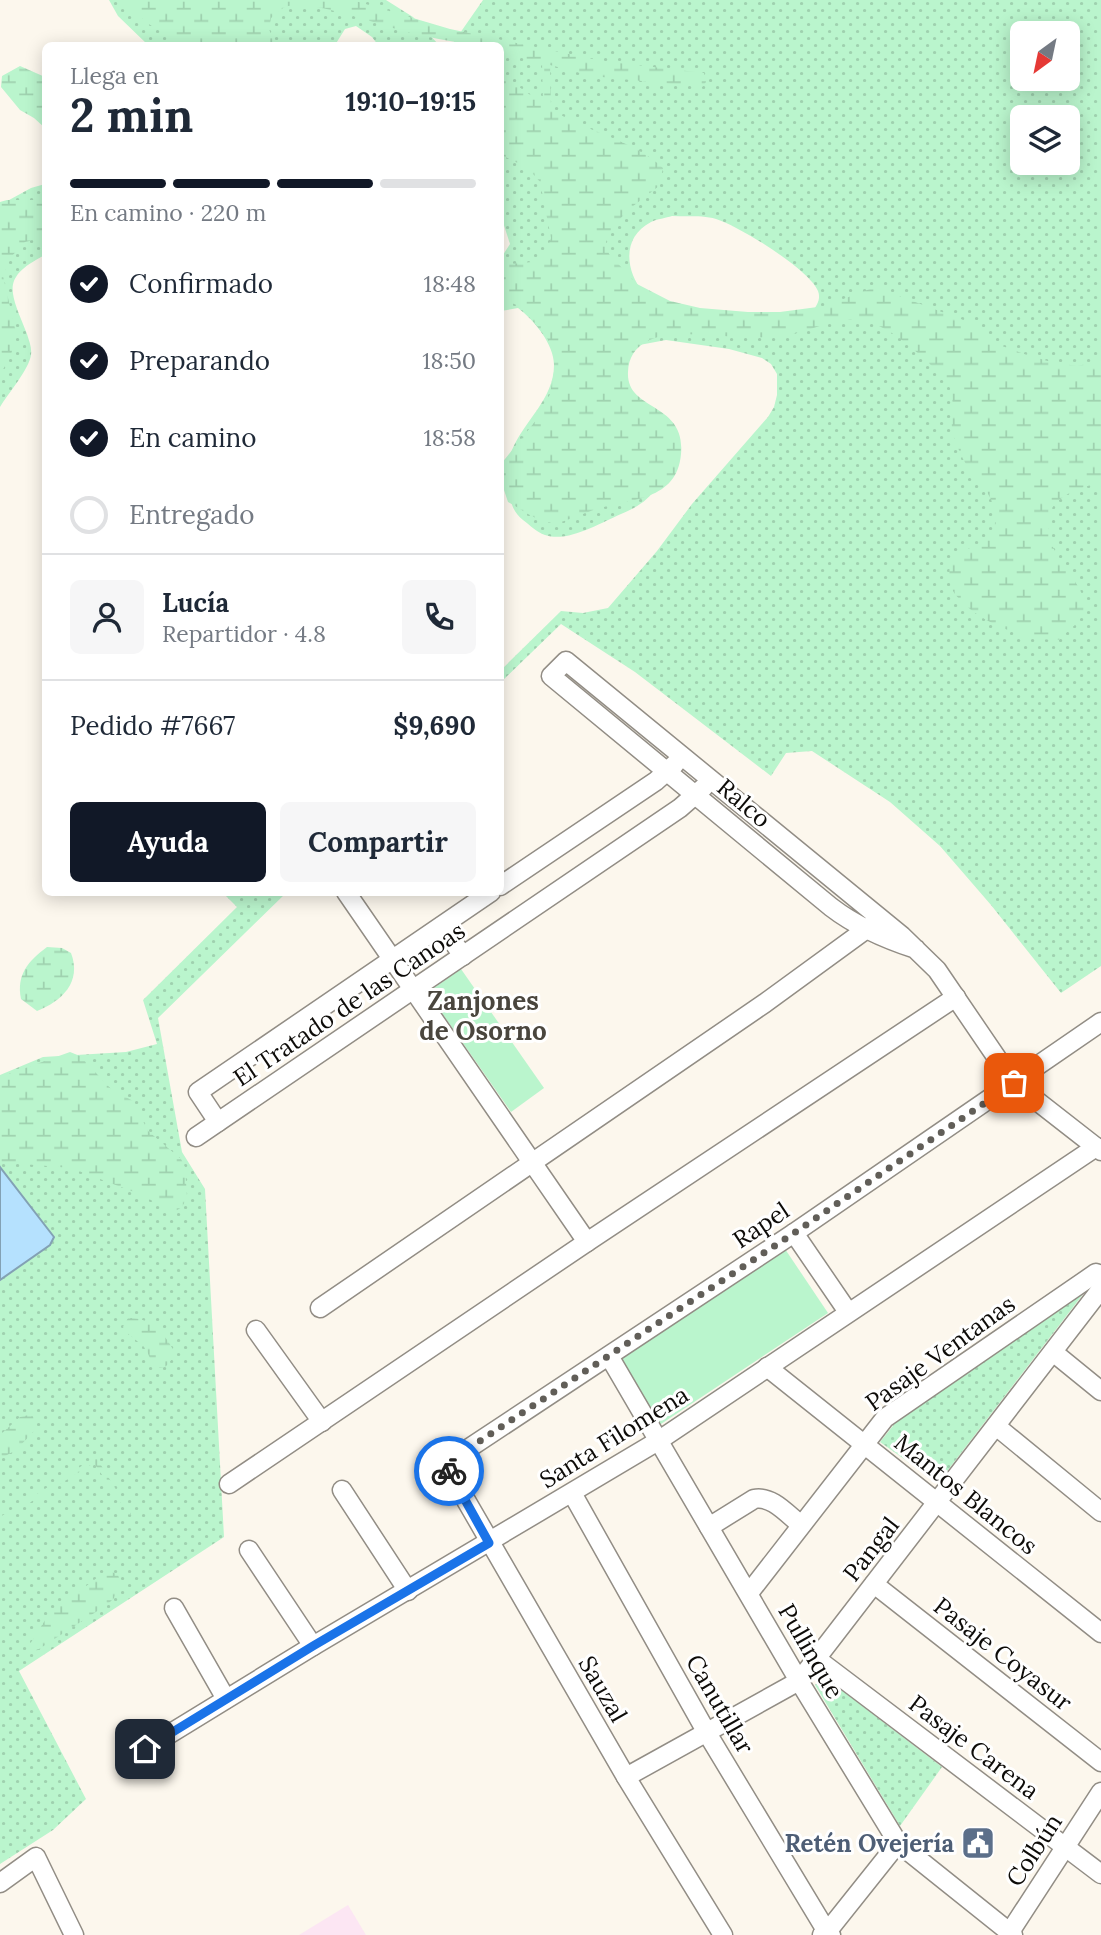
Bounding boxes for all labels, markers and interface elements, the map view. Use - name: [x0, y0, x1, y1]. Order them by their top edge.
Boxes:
- north arrow: [1010, 21, 1080, 91]
- map controls: [1010, 21, 1080, 175]
- text: Llega en: [70, 61, 159, 90]
- text: 19:10–19:15: [346, 85, 476, 118]
- text: 2 min: [70, 86, 193, 145]
- button: layers: [1010, 105, 1080, 175]
- text: En camino · 220 m: [70, 198, 266, 227]
- icon: check: [70, 265, 108, 303]
- text: Confirmado: [129, 267, 273, 300]
- text: 18:48: [424, 269, 476, 298]
- icon: check: [70, 342, 108, 380]
- text: Preparando: [129, 344, 270, 377]
- text: 18:50: [422, 346, 476, 375]
- icon: check: [70, 419, 108, 457]
- text: En camino: [129, 421, 257, 454]
- text: 18:58: [423, 423, 476, 452]
- text: Entregado: [129, 498, 255, 531]
- button: person: [70, 580, 144, 654]
- button: phone: [402, 580, 476, 654]
- text: Lucía: [162, 586, 229, 619]
- text: Repartidor · 4.8: [162, 619, 326, 648]
- text: Pedido #7667: [70, 709, 235, 742]
- text: $9,690: [393, 709, 476, 742]
- street label: Ralco: [711, 772, 777, 834]
- button: Ayuda: [70, 802, 266, 882]
- button: Compartir: [280, 802, 476, 882]
- street label: El Tratado de las Canoas: [227, 915, 471, 1093]
- district label: Zanjones de Osorno: [419, 984, 547, 1047]
- pin: [984, 1053, 1044, 1113]
- icon: bag: [995, 1064, 1033, 1102]
- street label: Rapel: [727, 1195, 795, 1255]
- street label: Pasaje Ventanas: [859, 1288, 1021, 1418]
- street label: Santa Filomena: [534, 1379, 694, 1495]
- street label: Mantos Blancos: [888, 1427, 1044, 1561]
- courier: [414, 1436, 484, 1506]
- icon: bike: [430, 1452, 468, 1490]
- street label: Pangal: [836, 1510, 906, 1588]
- street label: Pasaje Coyasur: [928, 1590, 1079, 1718]
- street label: Pullinque: [771, 1598, 851, 1704]
- street label: Canutillar: [679, 1649, 761, 1760]
- street label: Sauzal: [572, 1650, 634, 1728]
- street label: Pasaje Carena: [903, 1688, 1045, 1806]
- pin: [115, 1719, 175, 1779]
- icon: home: [126, 1730, 164, 1768]
- street label: Colbún: [999, 1808, 1069, 1892]
- public building icon: Retén Ovejería: [959, 1824, 997, 1862]
- place label: Retén Ovejería: [784, 1828, 954, 1859]

